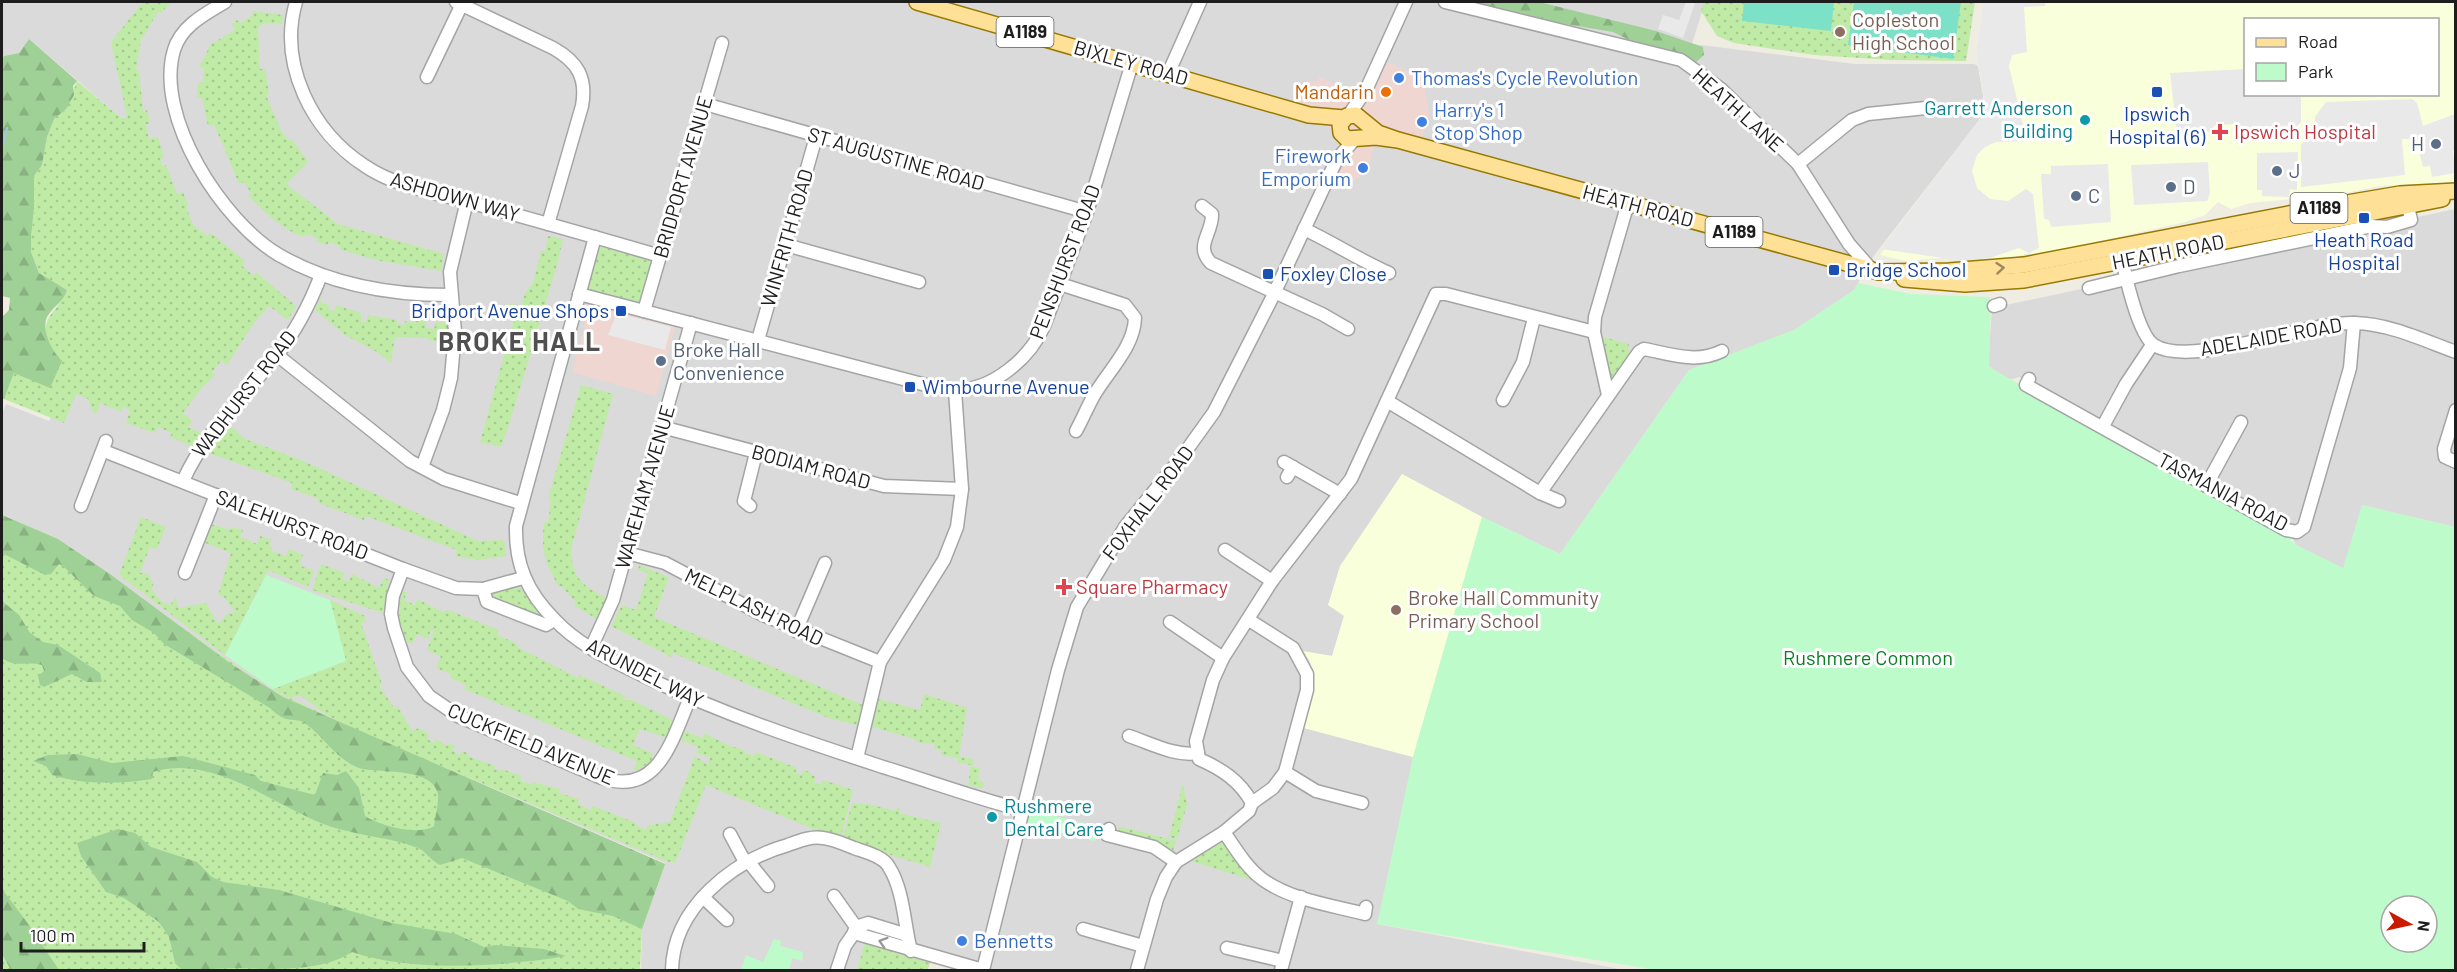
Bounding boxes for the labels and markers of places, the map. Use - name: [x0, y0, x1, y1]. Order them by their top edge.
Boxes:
- place label: Copleston High School: [1852, 7, 1955, 54]
- marker: Copleston High School: [1833, 25, 1847, 39]
- place label: Thomas's Cycle Revolution: [1411, 65, 1638, 89]
- marker: Thomas's Cycle Revolution: [1392, 71, 1406, 85]
- place label: Mandarin: [1295, 79, 1374, 103]
- marker: Mandarin: [1379, 85, 1393, 99]
- marker: Ipswich Hospital (6): [2150, 85, 2164, 99]
- place label: Garrett Anderson Building: [1924, 95, 2073, 142]
- place label: Harry's 1 Stop Shop: [1434, 97, 1523, 144]
- place label: Ipswich Hospital (6): [2109, 101, 2206, 148]
- marker: Garrett Anderson Building: [2078, 113, 2092, 127]
- marker: Harry's 1 Stop Shop: [1415, 115, 1429, 129]
- place label: Ipswich Hospital: [2234, 119, 2376, 143]
- marker: Ipswich Hospital: [2211, 123, 2229, 141]
- place label: H: [2411, 131, 2424, 155]
- marker: H: [2429, 137, 2443, 151]
- place label: Firework Emporium: [1261, 143, 1351, 190]
- place label: J: [2289, 158, 2301, 182]
- marker: Firework Emporium: [1356, 161, 1370, 175]
- marker: J: [2270, 164, 2284, 178]
- place label: D: [2183, 174, 2195, 198]
- marker: D: [2164, 180, 2178, 194]
- place label: C: [2088, 183, 2100, 207]
- marker: C: [2069, 189, 2083, 203]
- marker: Heath Road Hospital: [2357, 211, 2371, 225]
- place label: Heath Road Hospital: [2314, 227, 2414, 274]
- place label: Bridge School: [1846, 257, 1966, 281]
- place label: Foxley Close: [1280, 261, 1387, 285]
- marker: Bridge School: [1827, 263, 1841, 277]
- marker: Foxley Close: [1261, 267, 1275, 281]
- place label: Bridport Avenue Shops: [411, 298, 609, 322]
- marker: Bridport Avenue Shops: [614, 304, 628, 318]
- place label: Broke Hall Convenience: [673, 337, 785, 384]
- marker: Broke Hall Convenience: [654, 354, 668, 368]
- place label: Wimbourne Avenue: [922, 374, 1090, 398]
- marker: Wimbourne Avenue: [903, 380, 917, 394]
- place label: Square Pharmacy: [1076, 574, 1228, 598]
- marker: Square Pharmacy: [1057, 580, 1071, 594]
- place label: Broke Hall Community Primary School: [1408, 585, 1599, 632]
- marker: Broke Hall Community Primary School: [1389, 603, 1403, 617]
- place label: Rushmere Dental Care: [1004, 793, 1104, 840]
- marker: Rushmere Dental Care: [985, 810, 999, 824]
- place label: Bennetts: [974, 928, 1053, 952]
- marker: Bennetts: [955, 934, 969, 948]

